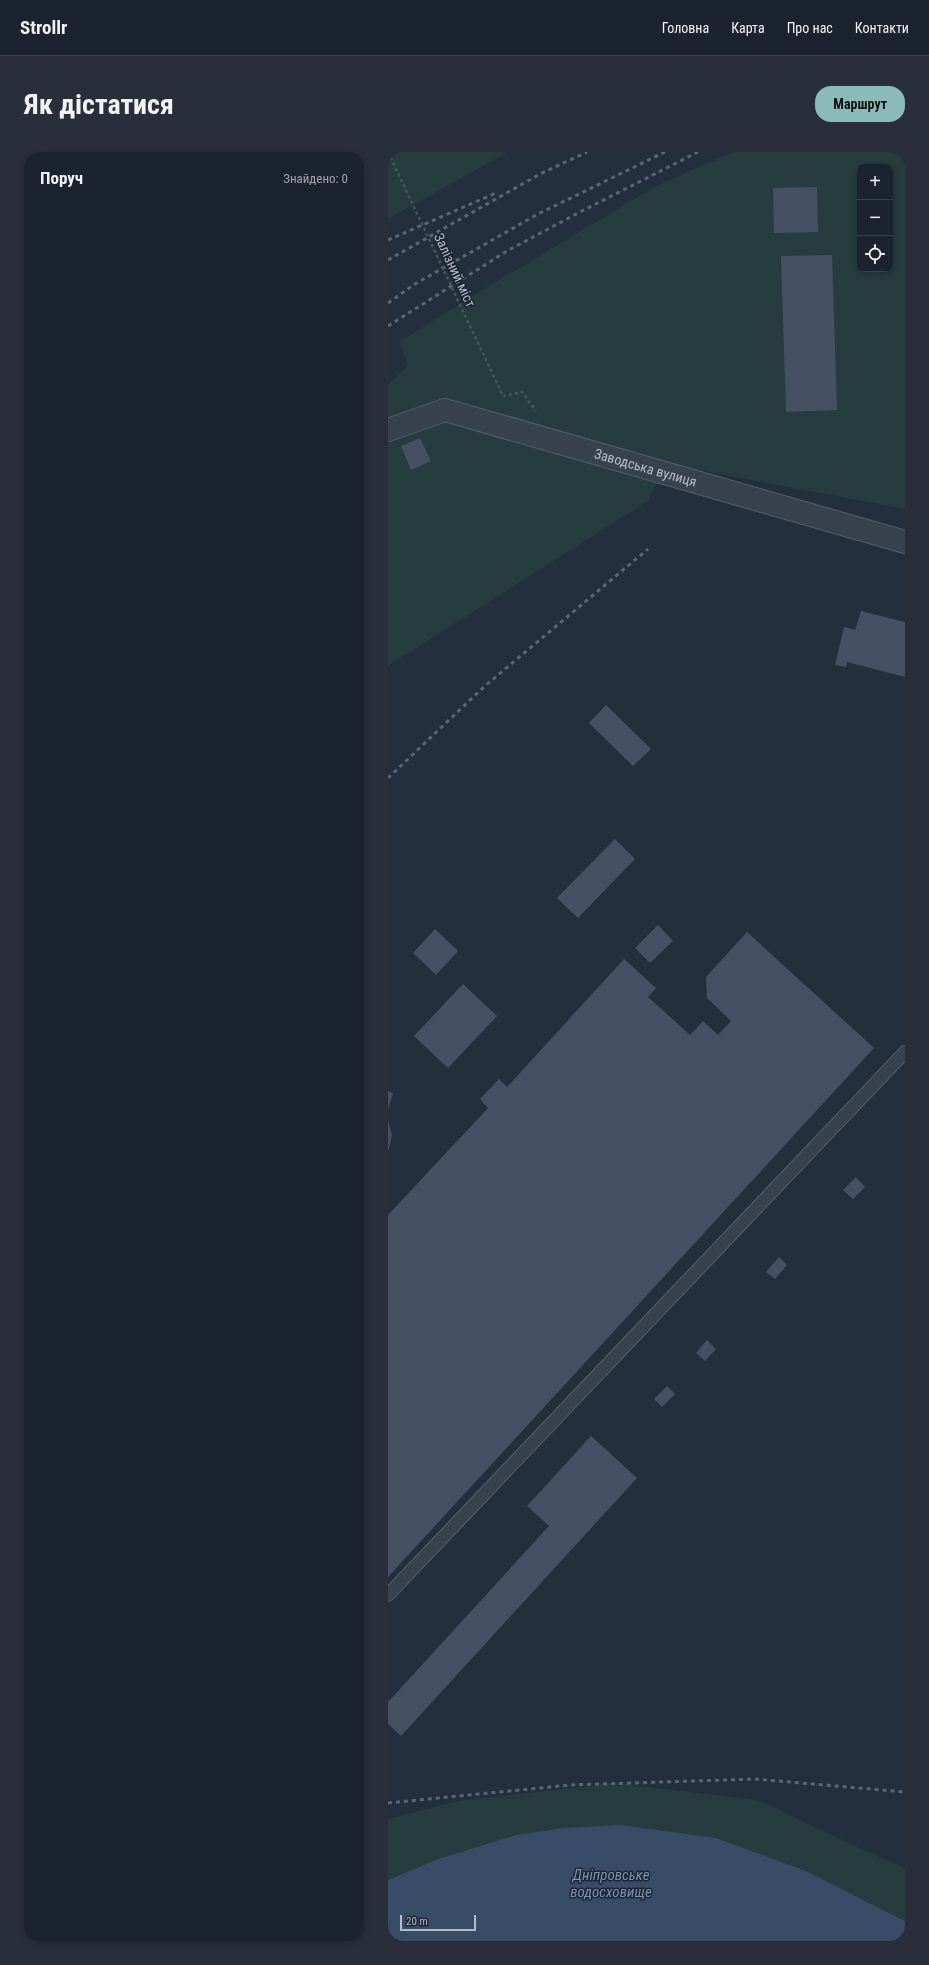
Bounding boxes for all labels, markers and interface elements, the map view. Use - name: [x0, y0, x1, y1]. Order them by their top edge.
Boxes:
- text: Strollr: [20, 16, 67, 39]
- text: Головна: [662, 20, 709, 36]
- text: Карта: [731, 20, 765, 36]
- text: Про нас: [787, 20, 833, 36]
- text: Контакти: [855, 20, 909, 36]
- button: Маршрут: [815, 86, 905, 122]
- text: Як дістатися: [24, 88, 174, 121]
- map controls: [857, 164, 893, 272]
- button: +: [857, 164, 893, 200]
- text: Поруч: [40, 168, 83, 188]
- text: Знайдено: 0: [283, 171, 348, 186]
- button: −: [857, 200, 893, 236]
- street label: Залізний міст: [431, 230, 479, 310]
- button: locate: [857, 236, 893, 272]
- street label: Заводська вулиця: [592, 445, 699, 490]
- water label: Дніпровське водосховище: [570, 1866, 652, 1901]
- scale bar: [400, 1913, 476, 1932]
- text: 20 m: [406, 1915, 428, 1928]

